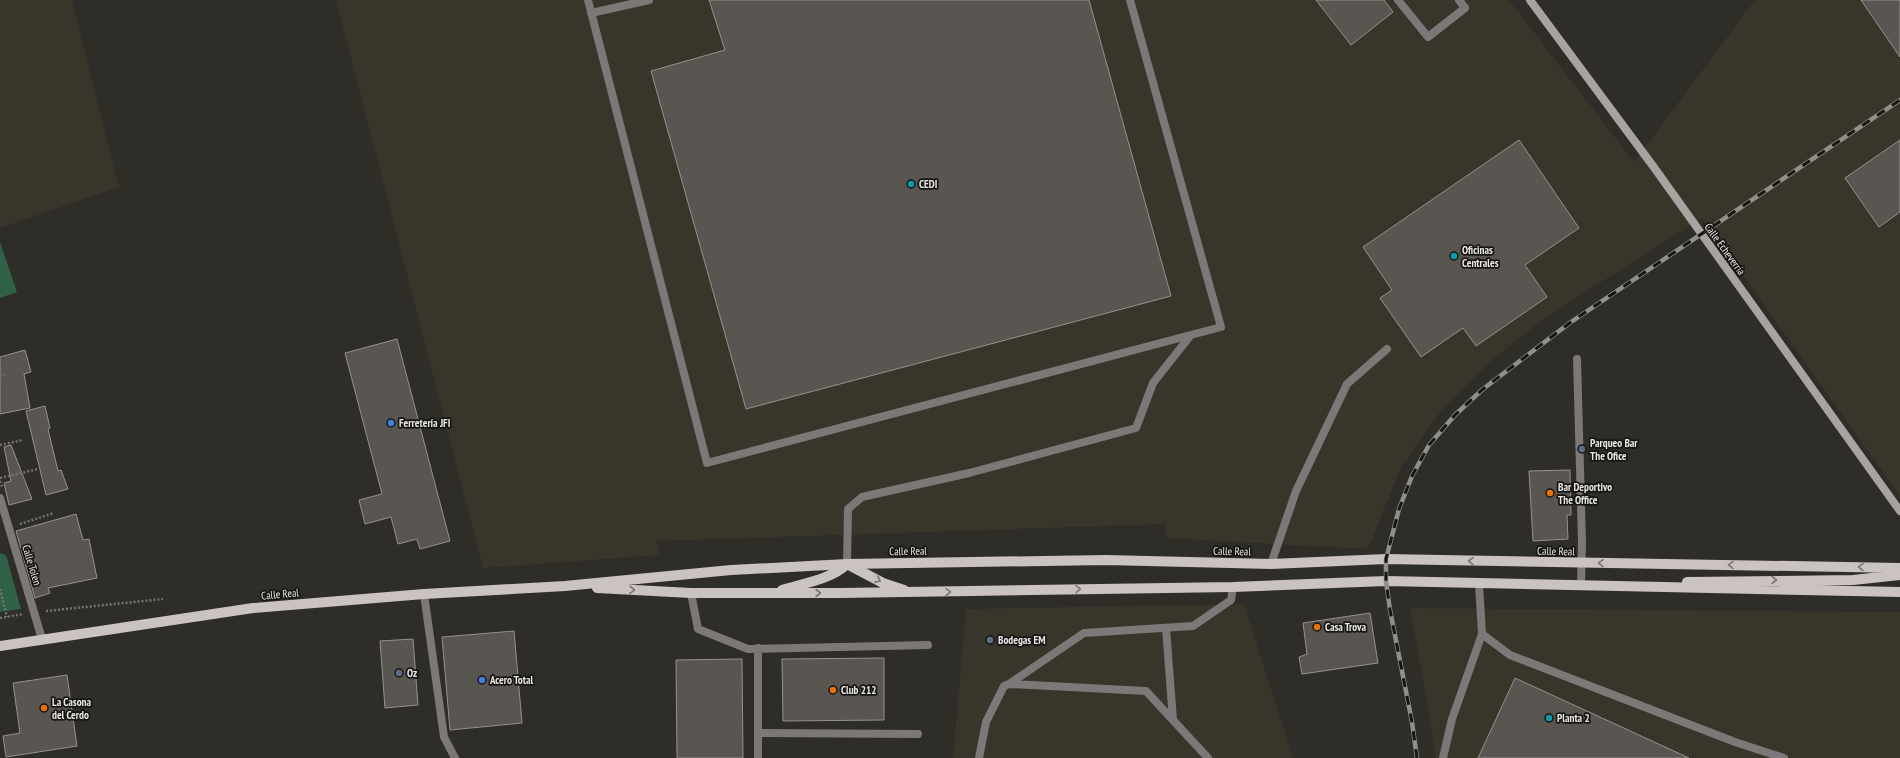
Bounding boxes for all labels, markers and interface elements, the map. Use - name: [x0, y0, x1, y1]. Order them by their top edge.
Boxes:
- place label: CEDI: [919, 177, 937, 191]
- marker: CEDI: [906, 179, 916, 189]
- street label: Calle Echeverría: [1701, 220, 1749, 278]
- place label: Oficinas Centrales: [1462, 243, 1499, 270]
- marker: Oficinas Centrales: [1449, 251, 1459, 261]
- place label: Ferretería JFI: [399, 416, 450, 430]
- marker: Ferretería JFI: [386, 418, 396, 428]
- place label: Parqueo Bar The Ofice: [1590, 436, 1638, 463]
- marker: Parqueo Bar The Ofice: [1577, 444, 1587, 454]
- place label: Bar Deportivo The Office: [1558, 480, 1612, 507]
- marker: Bar Deportivo The Office: [1545, 488, 1555, 498]
- street label: Calle Tolen: [19, 543, 45, 587]
- street label: Calle Real: [889, 544, 927, 558]
- street label: Calle Real: [1213, 544, 1251, 558]
- street label: Calle Real: [1537, 544, 1575, 558]
- one-way arrow: [1468, 557, 1474, 565]
- one-way arrow: [1598, 559, 1604, 567]
- one-way arrow: [1728, 561, 1734, 569]
- one-way arrow: [1858, 563, 1864, 571]
- one-way arrow: [873, 575, 881, 583]
- one-way arrow: [1771, 576, 1777, 584]
- street label: Calle Real: [261, 585, 300, 603]
- one-way arrow: [629, 585, 635, 594]
- one-way arrow: [1075, 585, 1081, 594]
- one-way arrow: [945, 587, 951, 596]
- one-way arrow: [815, 589, 821, 597]
- place label: Casa Trova: [1325, 620, 1366, 634]
- marker: Casa Trova: [1312, 622, 1322, 632]
- place label: Bodegas EM: [998, 633, 1045, 647]
- marker: Bodegas EM: [985, 635, 995, 645]
- place label: Oz: [407, 666, 417, 680]
- marker: Oz: [394, 668, 404, 678]
- place label: Acero Total: [489, 673, 533, 687]
- marker: Acero Total: [477, 675, 487, 685]
- place label: Club 212: [841, 683, 877, 697]
- marker: Club 212: [828, 685, 838, 695]
- place label: La Casona del Cerdo: [52, 695, 91, 722]
- marker: La Casona del Cerdo: [39, 703, 49, 713]
- place label: Planta 2: [1557, 711, 1590, 725]
- marker: Planta 2: [1544, 713, 1554, 723]

